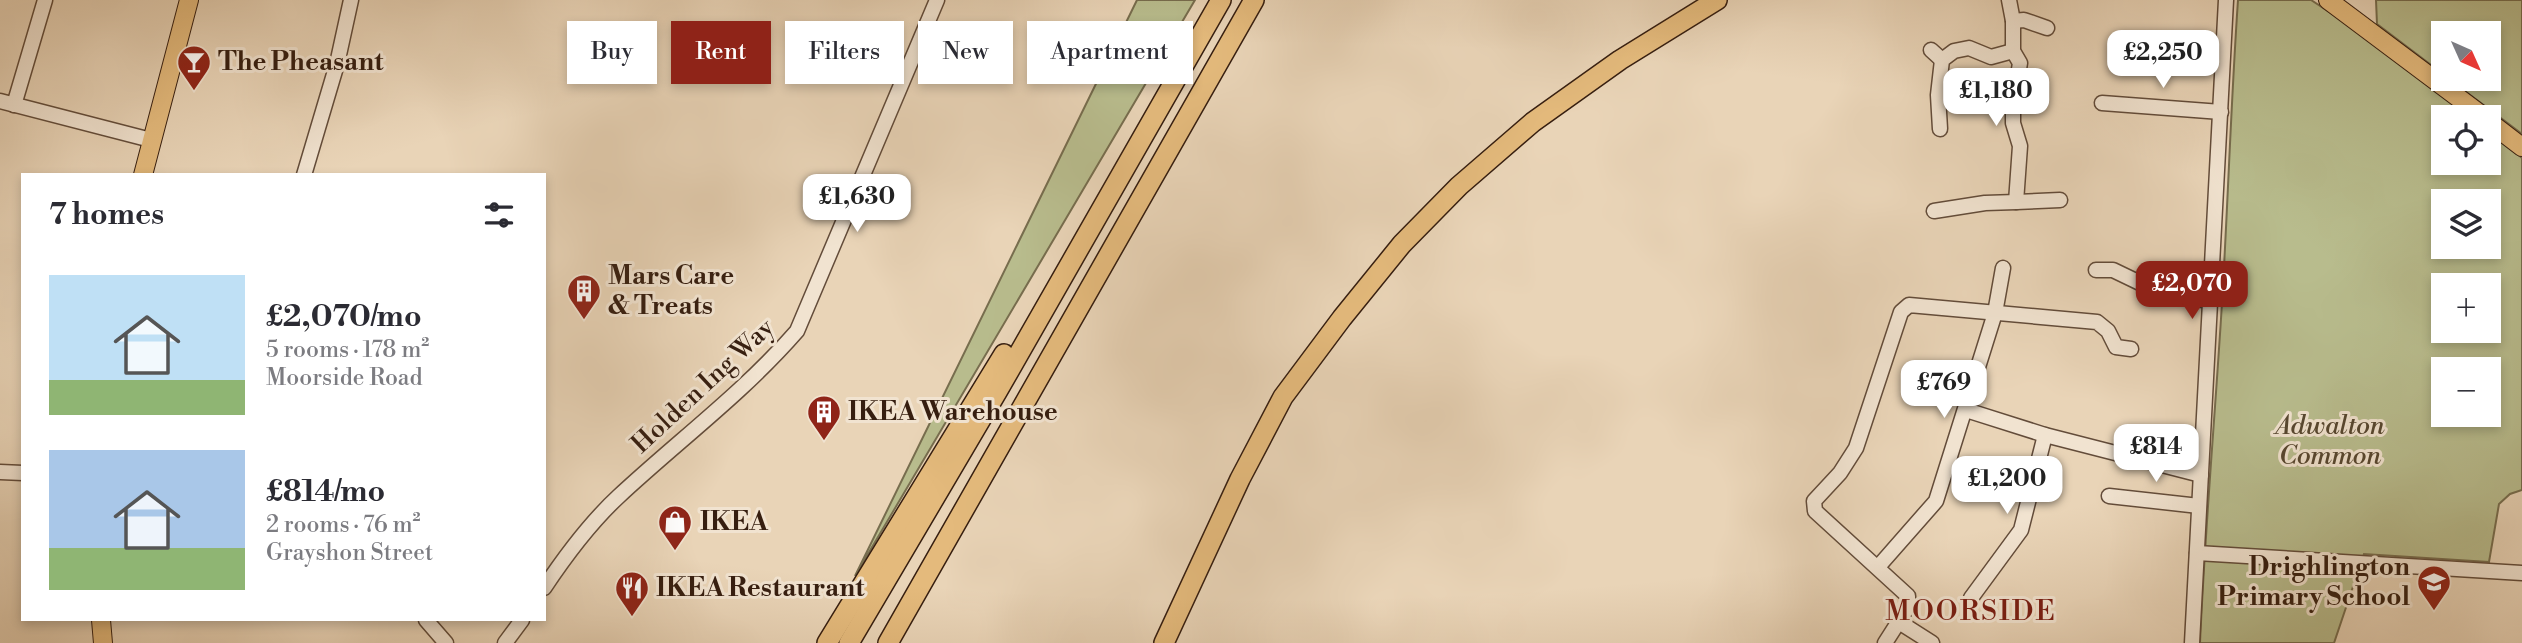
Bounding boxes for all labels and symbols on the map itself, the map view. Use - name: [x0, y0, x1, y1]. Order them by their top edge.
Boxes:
- north arrow: [2431, 21, 2501, 91]
- pin: £2,250: [2106, 31, 2220, 90]
- bar icon: The Pheasant: [175, 43, 213, 92]
- place label: The Pheasant: [218, 46, 384, 78]
- pin: £1,180: [1939, 68, 2053, 128]
- pin: £1,630: [800, 174, 914, 234]
- place label: Mars Care & Treats: [608, 260, 734, 322]
- pin: £2,070: [2135, 262, 2249, 321]
- building icon: Mars Care & Treats: [565, 272, 603, 321]
- street label: Holden Ing Way: [625, 311, 781, 460]
- pin: £769: [1903, 360, 1985, 420]
- building icon: IKEA Warehouse: [805, 393, 843, 442]
- place label: IKEA Warehouse: [848, 396, 1058, 428]
- park label: Adwalton Common: [2273, 410, 2385, 472]
- pin: £814: [2115, 424, 2197, 484]
- pin: £1,200: [1950, 456, 2064, 516]
- shop icon: IKEA: [656, 503, 694, 552]
- place label: IKEA: [700, 506, 768, 538]
- place label: Drighlington Primary School: [2217, 551, 2410, 613]
- school or university icon: Drighlington Primary School: [2415, 563, 2453, 612]
- restaurant icon: IKEA Restaurant: [613, 569, 651, 618]
- place label: IKEA Restaurant: [656, 572, 865, 604]
- district label: MOORSIDE: [1885, 594, 2057, 629]

